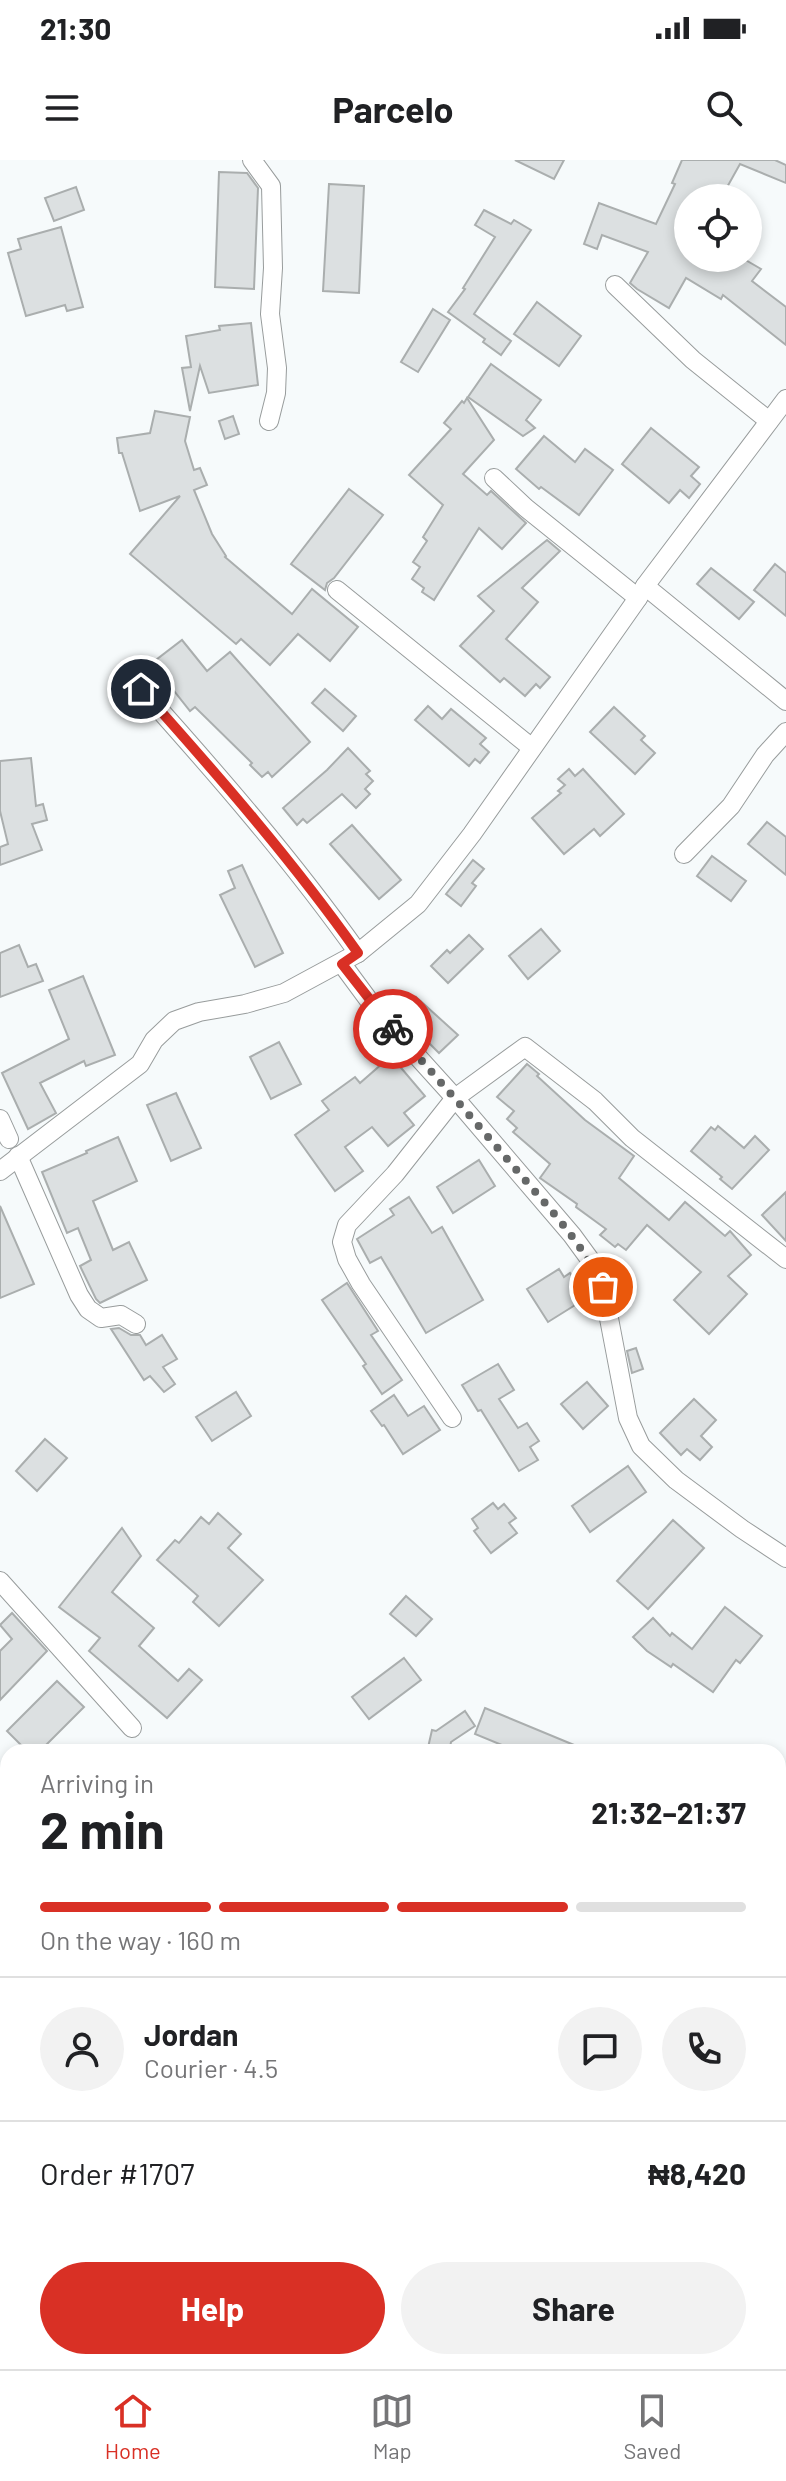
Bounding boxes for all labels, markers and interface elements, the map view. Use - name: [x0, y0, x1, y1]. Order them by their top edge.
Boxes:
- text: 21:30: [40, 10, 111, 46]
- icon: menu: [40, 86, 84, 130]
- icon: search: [702, 86, 746, 130]
- text: Parcelo: [332, 87, 454, 130]
- map controls: [674, 184, 762, 272]
- button: locate: [674, 184, 762, 272]
- pin: [107, 655, 175, 723]
- icon: home: [119, 667, 163, 711]
- courier: [353, 989, 433, 1069]
- icon: bike: [371, 1007, 415, 1051]
- pin: [569, 1253, 637, 1321]
- icon: bag: [581, 1265, 625, 1309]
- text: Arriving in: [40, 1767, 154, 1798]
- text: 21:32–21:37: [591, 1794, 746, 1830]
- text: 2 min: [40, 1797, 165, 1859]
- text: On the way · 160 m: [40, 1924, 241, 1955]
- button: person: [40, 2007, 124, 2091]
- button: chat: [558, 2007, 642, 2091]
- button: phone: [662, 2007, 746, 2091]
- text: Jordan: [144, 2016, 239, 2052]
- text: Courier · 4.5: [144, 2052, 278, 2083]
- text: Order #1707: [40, 2155, 194, 2191]
- text: ₦8,420: [648, 2155, 746, 2191]
- button: Help: [40, 2262, 385, 2354]
- button: Share: [401, 2262, 746, 2354]
- tab: Home: [105, 2389, 161, 2463]
- tab: Map: [370, 2389, 414, 2463]
- tab: Saved: [624, 2389, 681, 2463]

